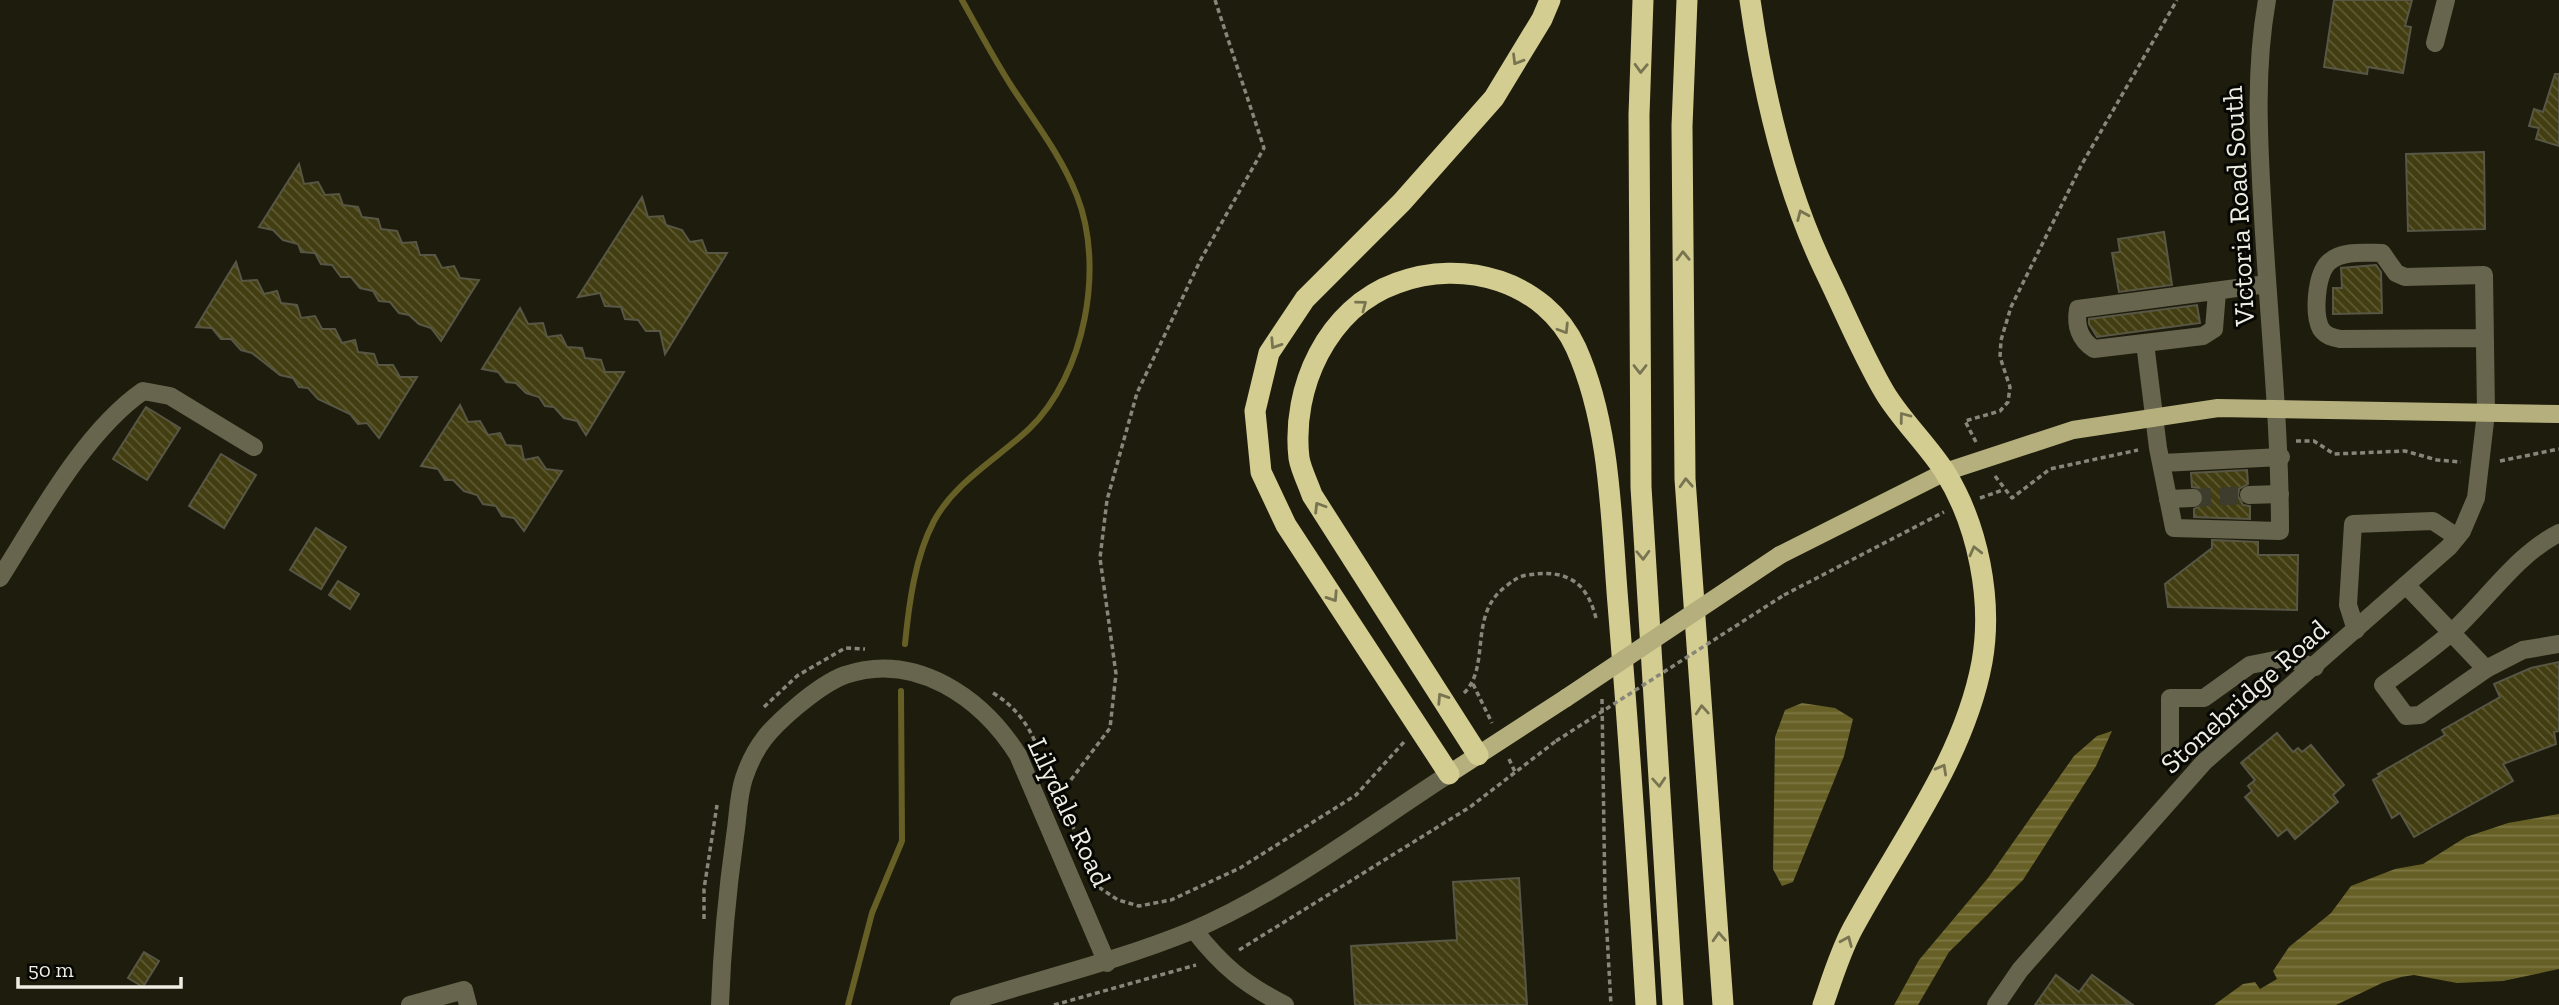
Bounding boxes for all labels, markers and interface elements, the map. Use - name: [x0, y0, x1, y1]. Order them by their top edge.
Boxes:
- one-way arrow: [1513, 52, 1526, 65]
- one-way arrow: [1633, 63, 1648, 74]
- street label: Victoria Road South: [2216, 85, 2261, 328]
- one-way arrow: [1796, 209, 1810, 221]
- one-way arrow: [1675, 250, 1691, 260]
- one-way arrow: [1355, 300, 1367, 313]
- one-way arrow: [1555, 321, 1568, 334]
- one-way arrow: [1271, 336, 1284, 349]
- one-way arrow: [1632, 364, 1648, 375]
- one-way arrow: [1899, 413, 1912, 425]
- one-way arrow: [1678, 477, 1693, 488]
- one-way arrow: [1314, 501, 1327, 514]
- one-way arrow: [1969, 545, 1983, 557]
- one-way arrow: [1636, 550, 1651, 561]
- one-way arrow: [1325, 589, 1338, 602]
- street label: Stonebridge Road: [2154, 613, 2335, 780]
- one-way arrow: [1437, 693, 1450, 706]
- one-way arrow: [1695, 704, 1710, 715]
- street label: Lilydale Road: [1021, 733, 1118, 892]
- one-way arrow: [1934, 764, 1947, 776]
- one-way arrow: [1651, 777, 1666, 788]
- one-way arrow: [1712, 931, 1727, 942]
- one-way arrow: [1839, 936, 1853, 948]
- scale bar: [18, 946, 180, 990]
- text: 50 m: [28, 957, 74, 982]

